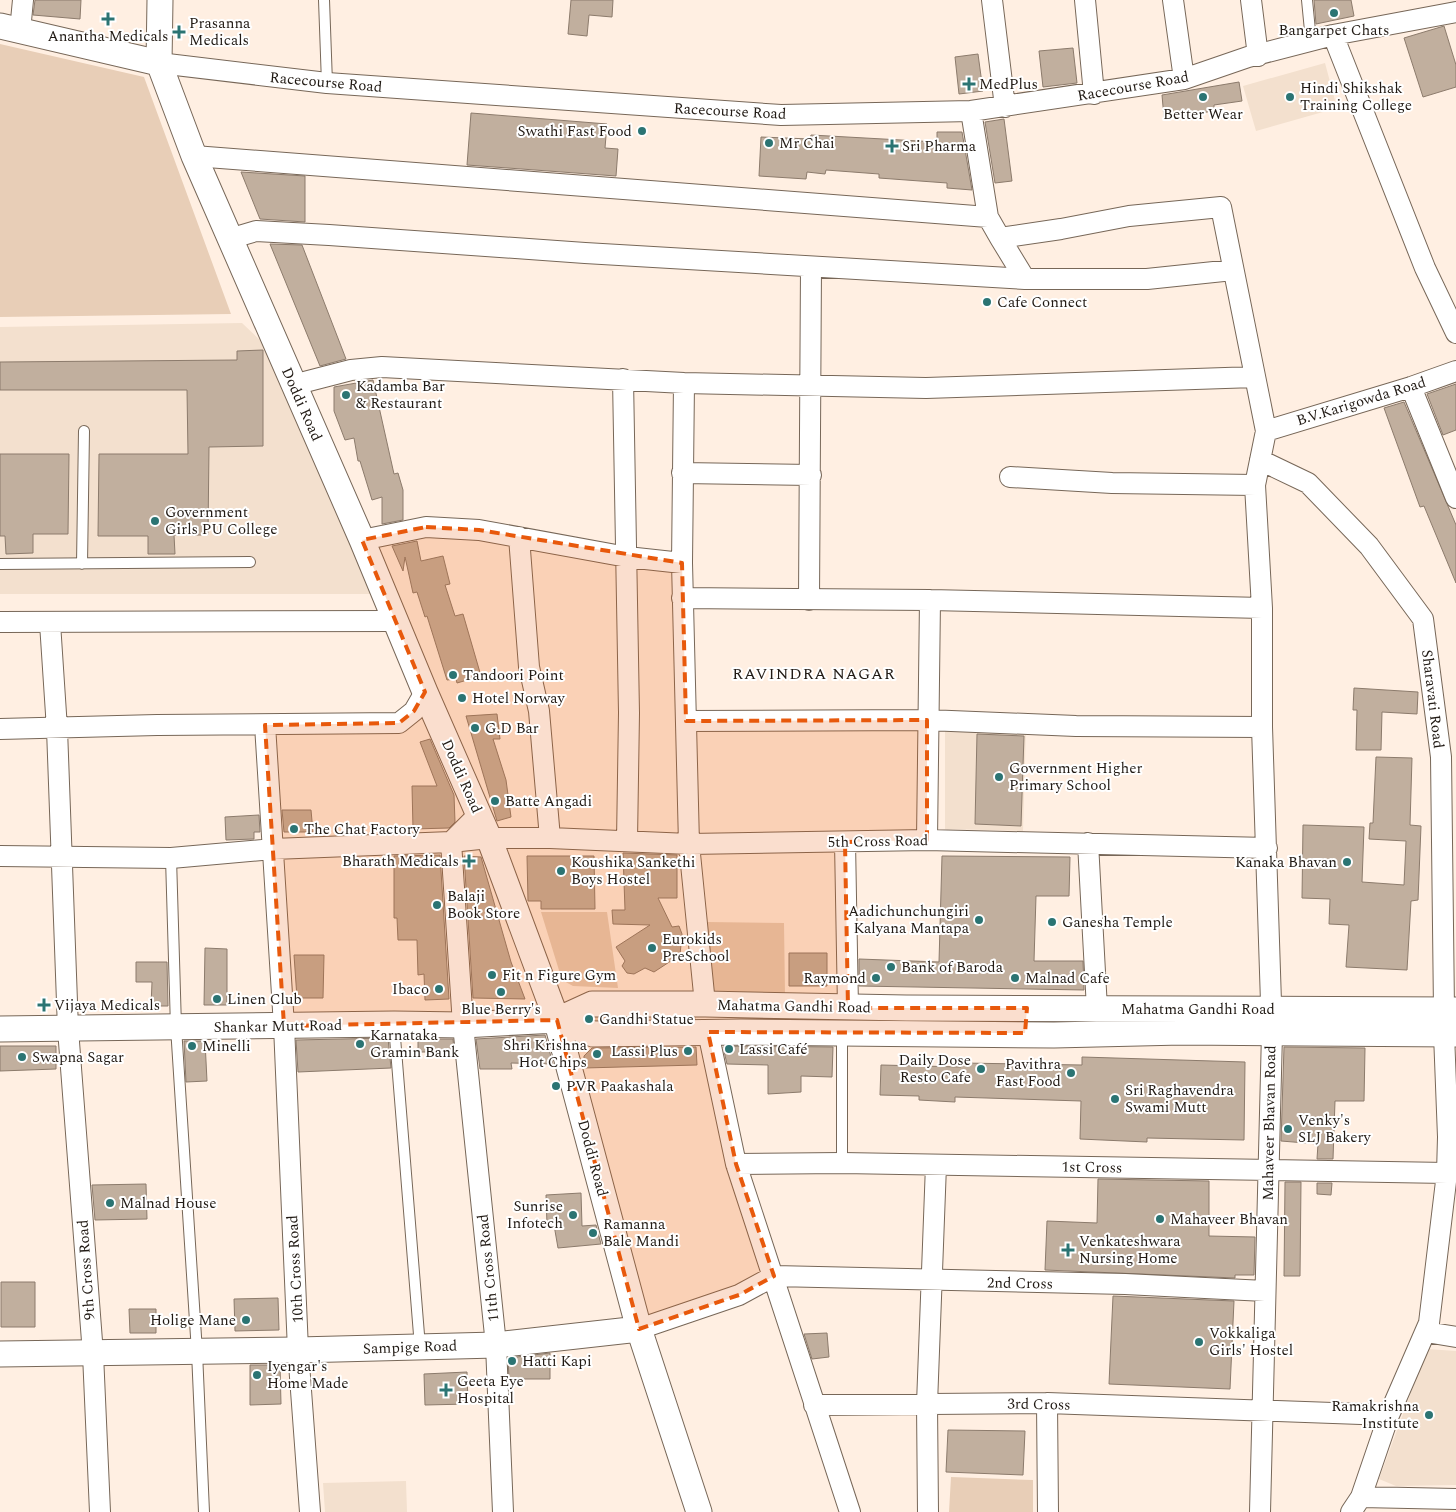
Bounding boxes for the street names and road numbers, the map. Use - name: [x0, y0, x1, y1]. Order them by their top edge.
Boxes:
- street label: Racecourse Road: [1076, 65, 1191, 108]
- street label: Racecourse Road: [269, 66, 383, 99]
- street label: Racecourse Road: [673, 97, 787, 126]
- street label: Doddi Road: [275, 364, 328, 445]
- street label: B.V.Karigowda Road: [1293, 371, 1429, 432]
- street label: Sharavati Road: [1415, 648, 1450, 750]
- street label: Doddi Road: [435, 736, 488, 817]
- street label: 5th Cross Road: [828, 829, 929, 854]
- street label: Mahatma Gandhi Road: [717, 994, 871, 1019]
- street label: Mahatma Gandhi Road: [1121, 998, 1275, 1021]
- street label: Shankar Mutt Road: [213, 1014, 343, 1039]
- street label: Mahaveer Bhavan Road: [1257, 1045, 1282, 1201]
- street label: Doddi Road: [571, 1117, 614, 1199]
- street label: 1st Cross: [1061, 1155, 1123, 1180]
- street label: 11th Cross Road: [471, 1213, 506, 1323]
- street label: 10th Cross Road: [281, 1214, 310, 1324]
- street label: 9th Cross Road: [72, 1219, 101, 1321]
- street label: 2nd Cross: [987, 1271, 1053, 1296]
- street label: Sampige Road: [362, 1334, 458, 1361]
- street label: 3rd Cross: [1007, 1392, 1071, 1417]

